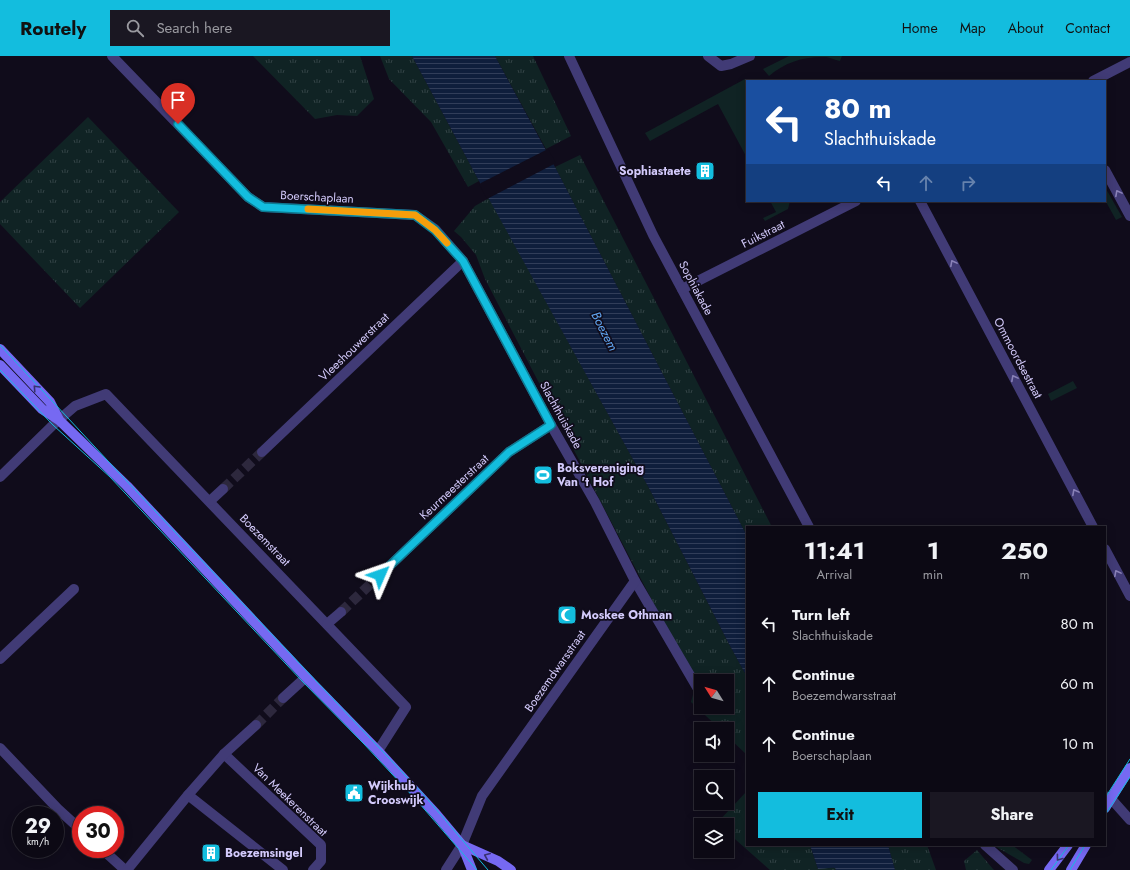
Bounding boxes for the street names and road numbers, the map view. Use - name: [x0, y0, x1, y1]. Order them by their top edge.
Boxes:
- street label: Boerschaplaan: [280, 186, 354, 208]
- street label: Fuikstraat: [738, 215, 788, 253]
- street label: Sophiakade: [674, 258, 718, 318]
- street label: Vleeshouwerstraat: [315, 309, 393, 385]
- street label: Ommoordsestraat: [989, 314, 1047, 402]
- street label: Slachthuiskade: [535, 378, 587, 452]
- street label: Keurmeesterstraat: [415, 450, 493, 524]
- street label: Boezemstraat: [235, 510, 295, 570]
- street label: Boezemdwarsstraat: [520, 626, 590, 716]
- street label: Van Meekerenstraat: [248, 759, 332, 841]

